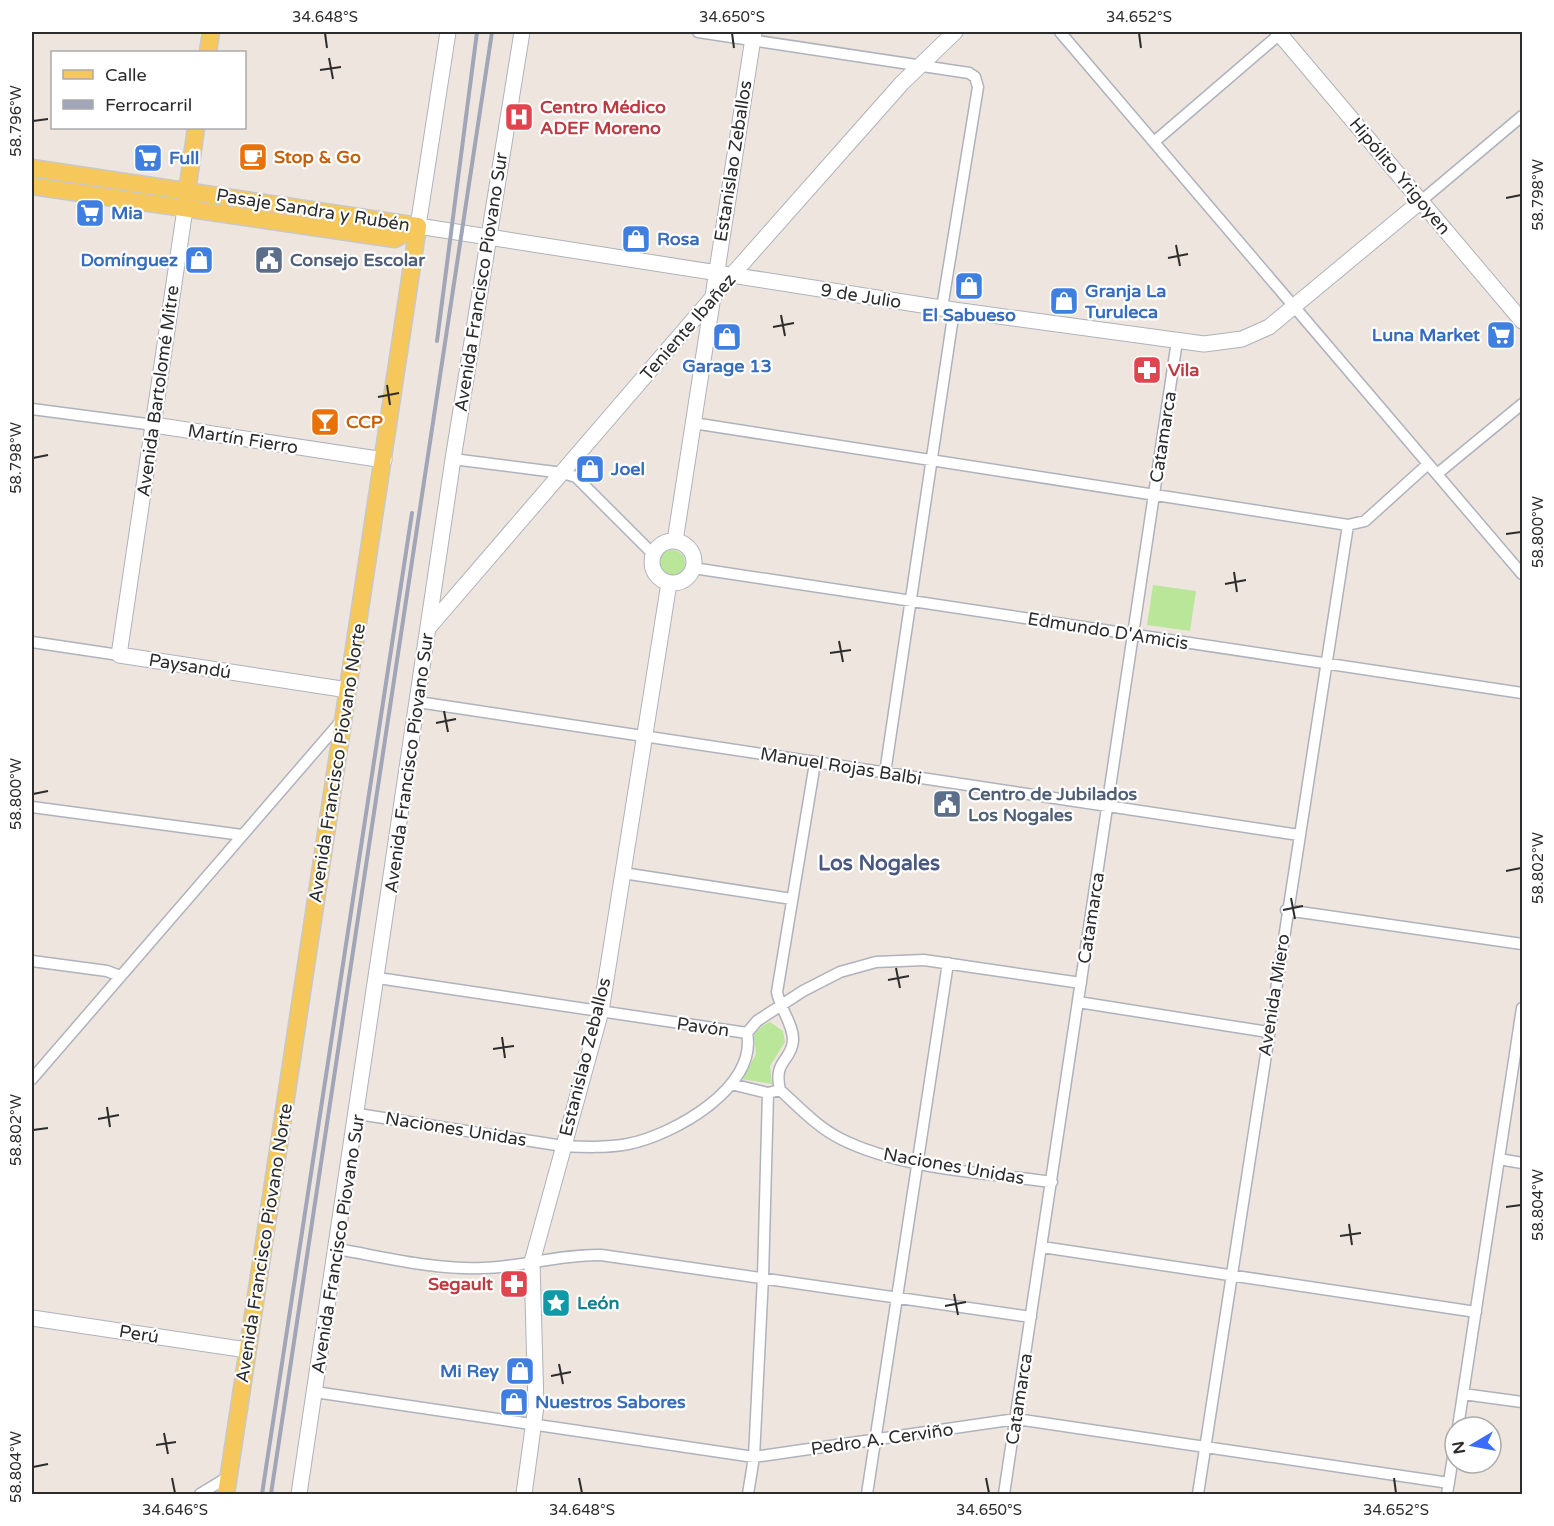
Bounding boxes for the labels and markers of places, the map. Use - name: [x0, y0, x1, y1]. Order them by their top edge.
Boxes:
- place label: Centro Médico ADEF Moreno: [540, 96, 666, 139]
- hospital icon: Centro Médico ADEF Moreno: [503, 101, 535, 133]
- cafe icon: Stop & Go: [237, 141, 269, 173]
- supermarket icon: Full: [132, 142, 164, 174]
- place label: Stop & Go: [274, 146, 361, 168]
- place label: Full: [169, 147, 199, 169]
- supermarket icon: Mia: [74, 197, 106, 229]
- place label: Mia: [111, 202, 143, 224]
- shop icon: Rosa: [620, 223, 652, 255]
- place label: Rosa: [657, 228, 700, 250]
- shop icon: Domínguez: [183, 244, 215, 276]
- public building icon: Consejo Escolar: [253, 244, 285, 276]
- place label: Domínguez: [80, 249, 178, 271]
- place label: Consejo Escolar: [290, 249, 426, 271]
- shop icon: El Sabueso: [953, 270, 985, 302]
- place label: Granja La Turuleca: [1084, 280, 1166, 323]
- shop icon: Granja La Turuleca: [1048, 285, 1080, 317]
- place label: El Sabueso: [922, 304, 1016, 326]
- supermarket icon: Luna Market: [1485, 319, 1517, 351]
- shop icon: Garage 13: [711, 321, 743, 353]
- place label: Luna Market: [1372, 324, 1480, 346]
- pharmacy icon: Vila: [1131, 354, 1163, 386]
- place label: Garage 13: [682, 355, 772, 377]
- place label: Vila: [1168, 359, 1199, 381]
- bar icon: CCP: [309, 406, 341, 438]
- place label: CCP: [346, 411, 383, 433]
- shop icon: Joel: [574, 453, 606, 485]
- place label: Joel: [610, 458, 645, 480]
- place label: Centro de Jubilados Los Nogales: [968, 783, 1138, 826]
- public building icon: Centro de Jubilados Los Nogales: [931, 788, 963, 820]
- pharmacy icon: Segault: [498, 1268, 530, 1300]
- place label: Segault: [428, 1273, 493, 1295]
- place icon: León: [540, 1287, 572, 1319]
- place label: León: [577, 1292, 619, 1314]
- shop icon: Mi Rey: [504, 1355, 536, 1387]
- place label: Mi Rey: [440, 1360, 499, 1382]
- shop icon: Nuestros Sabores: [498, 1386, 530, 1418]
- place label: Nuestros Sabores: [535, 1391, 686, 1413]

